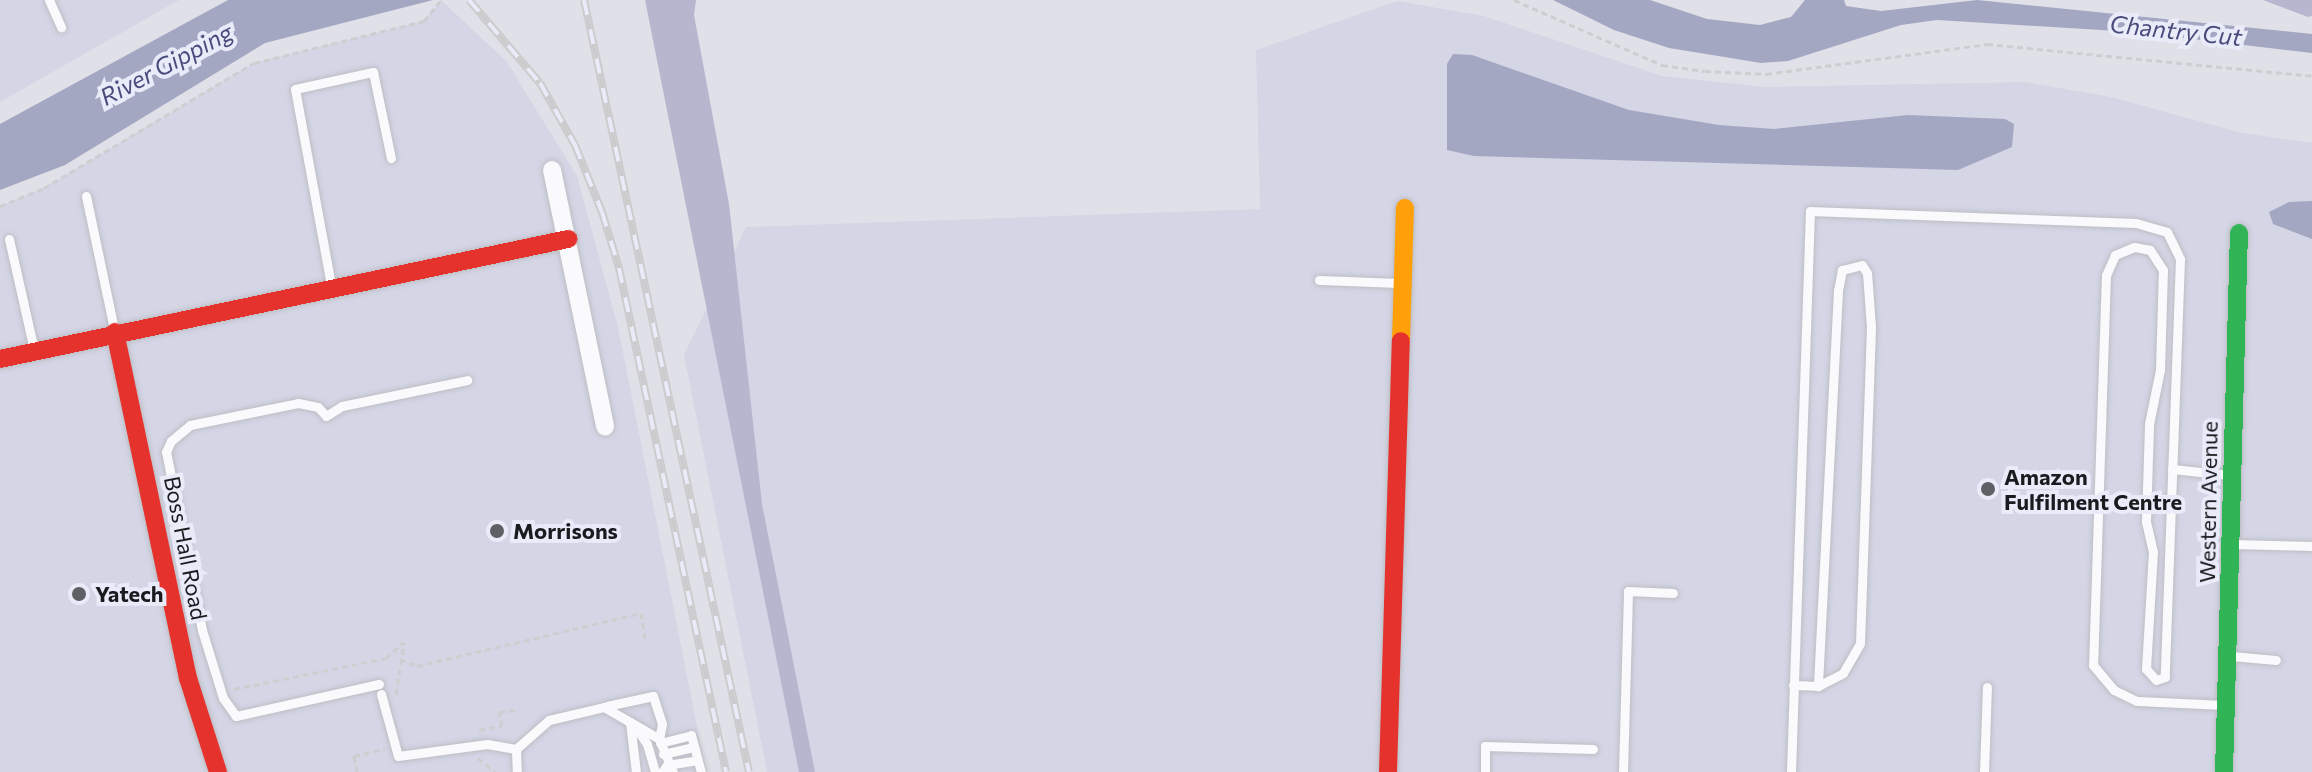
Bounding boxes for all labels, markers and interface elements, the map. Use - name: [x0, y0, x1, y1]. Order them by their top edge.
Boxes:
- water label: Chantry Cut: [2109, 9, 2243, 51]
- water label: River Gipping: [95, 17, 237, 111]
- street label: Western Avenue: [2193, 421, 2223, 583]
- place label: Amazon Fulfilment Centre: [2004, 463, 2182, 514]
- street label: Boss Hall Road: [159, 474, 213, 622]
- marker: Amazon Fulfilment Centre: [1979, 480, 1997, 498]
- place label: Morrisons: [513, 518, 618, 544]
- marker: Morrisons: [488, 522, 506, 540]
- place label: Yatech: [95, 581, 164, 607]
- marker: Yatech: [70, 585, 88, 603]

